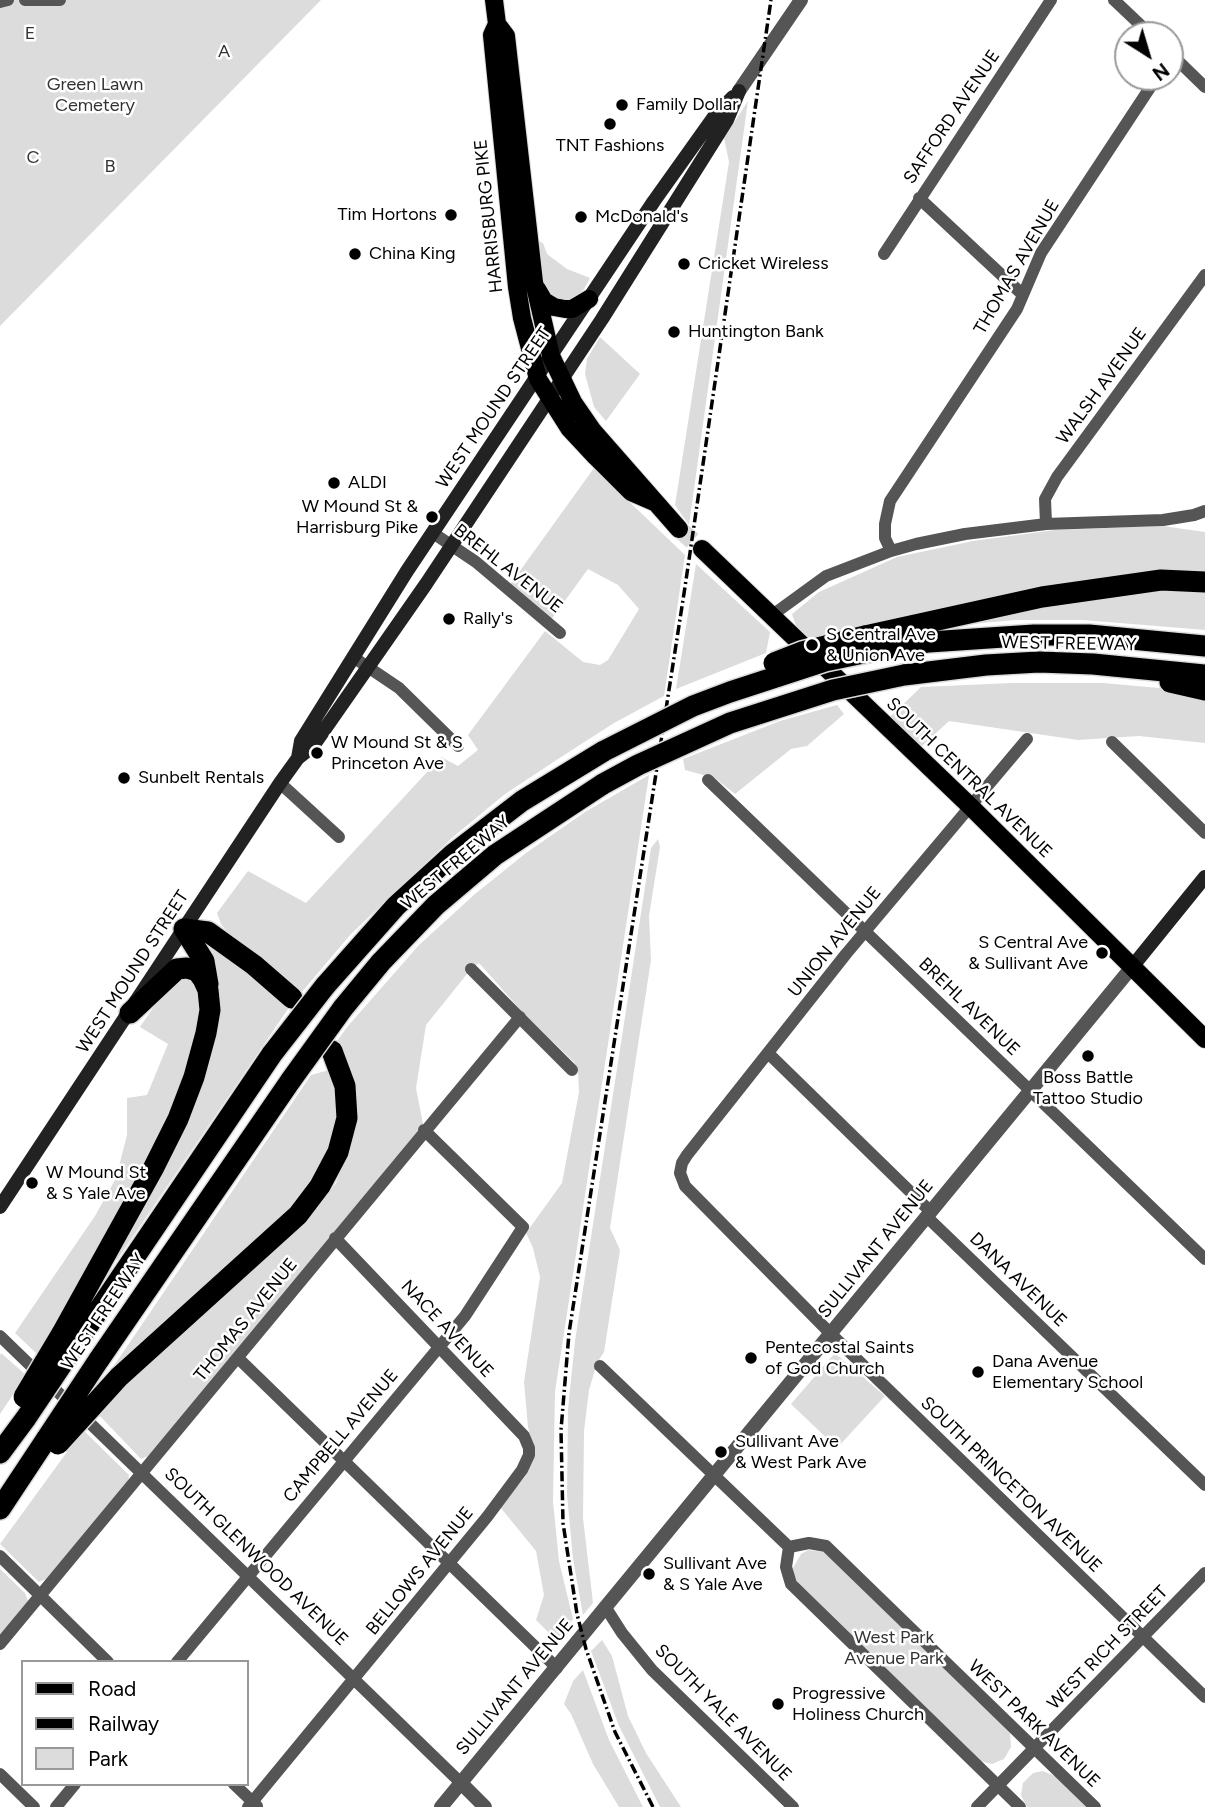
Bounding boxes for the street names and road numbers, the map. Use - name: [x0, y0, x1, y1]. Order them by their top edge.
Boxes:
- street label: SAFFORD AVENUE: [899, 46, 1005, 188]
- street label: HARRISBURG PIKE: [470, 138, 508, 294]
- street label: THOMAS AVENUE: [970, 196, 1064, 338]
- street label: WEST MOUND STREET: [432, 323, 556, 493]
- street label: WALSH AVENUE: [1052, 323, 1152, 449]
- street label: BREHL AVENUE: [449, 520, 567, 618]
- street label: WEST FREEWAY: [1001, 632, 1137, 656]
- street label: SOUTH CENTRAL AVENUE: [882, 693, 1056, 863]
- street label: WEST FREEWAY: [397, 811, 515, 915]
- street label: UNION AVENUE: [784, 882, 886, 1002]
- street label: WEST MOUND STREET: [72, 887, 194, 1057]
- street label: BREHL AVENUE: [914, 953, 1024, 1061]
- street label: SULLIVANT AVENUE: [814, 1176, 938, 1322]
- street label: DANA AVENUE: [965, 1228, 1071, 1332]
- street label: WEST FREEWAY: [57, 1250, 151, 1374]
- street label: THOMAS AVENUE: [190, 1254, 302, 1386]
- street label: NACE AVENUE: [396, 1276, 498, 1382]
- street label: CAMPBELL AVENUE: [279, 1365, 403, 1507]
- street label: SOUTH PRINCETON AVENUE: [916, 1393, 1106, 1577]
- street label: SOUTH GLENWOOD AVENUE: [160, 1463, 352, 1651]
- street label: BELLOWS AVENUE: [362, 1503, 478, 1639]
- street label: WEST RICH STREET: [1043, 1582, 1173, 1714]
- street label: SULLIVANT AVENUE: [452, 1614, 578, 1760]
- street label: SOUTH YALE AVENUE: [650, 1640, 796, 1786]
- street label: WEST PARK AVENUE: [964, 1656, 1104, 1792]

